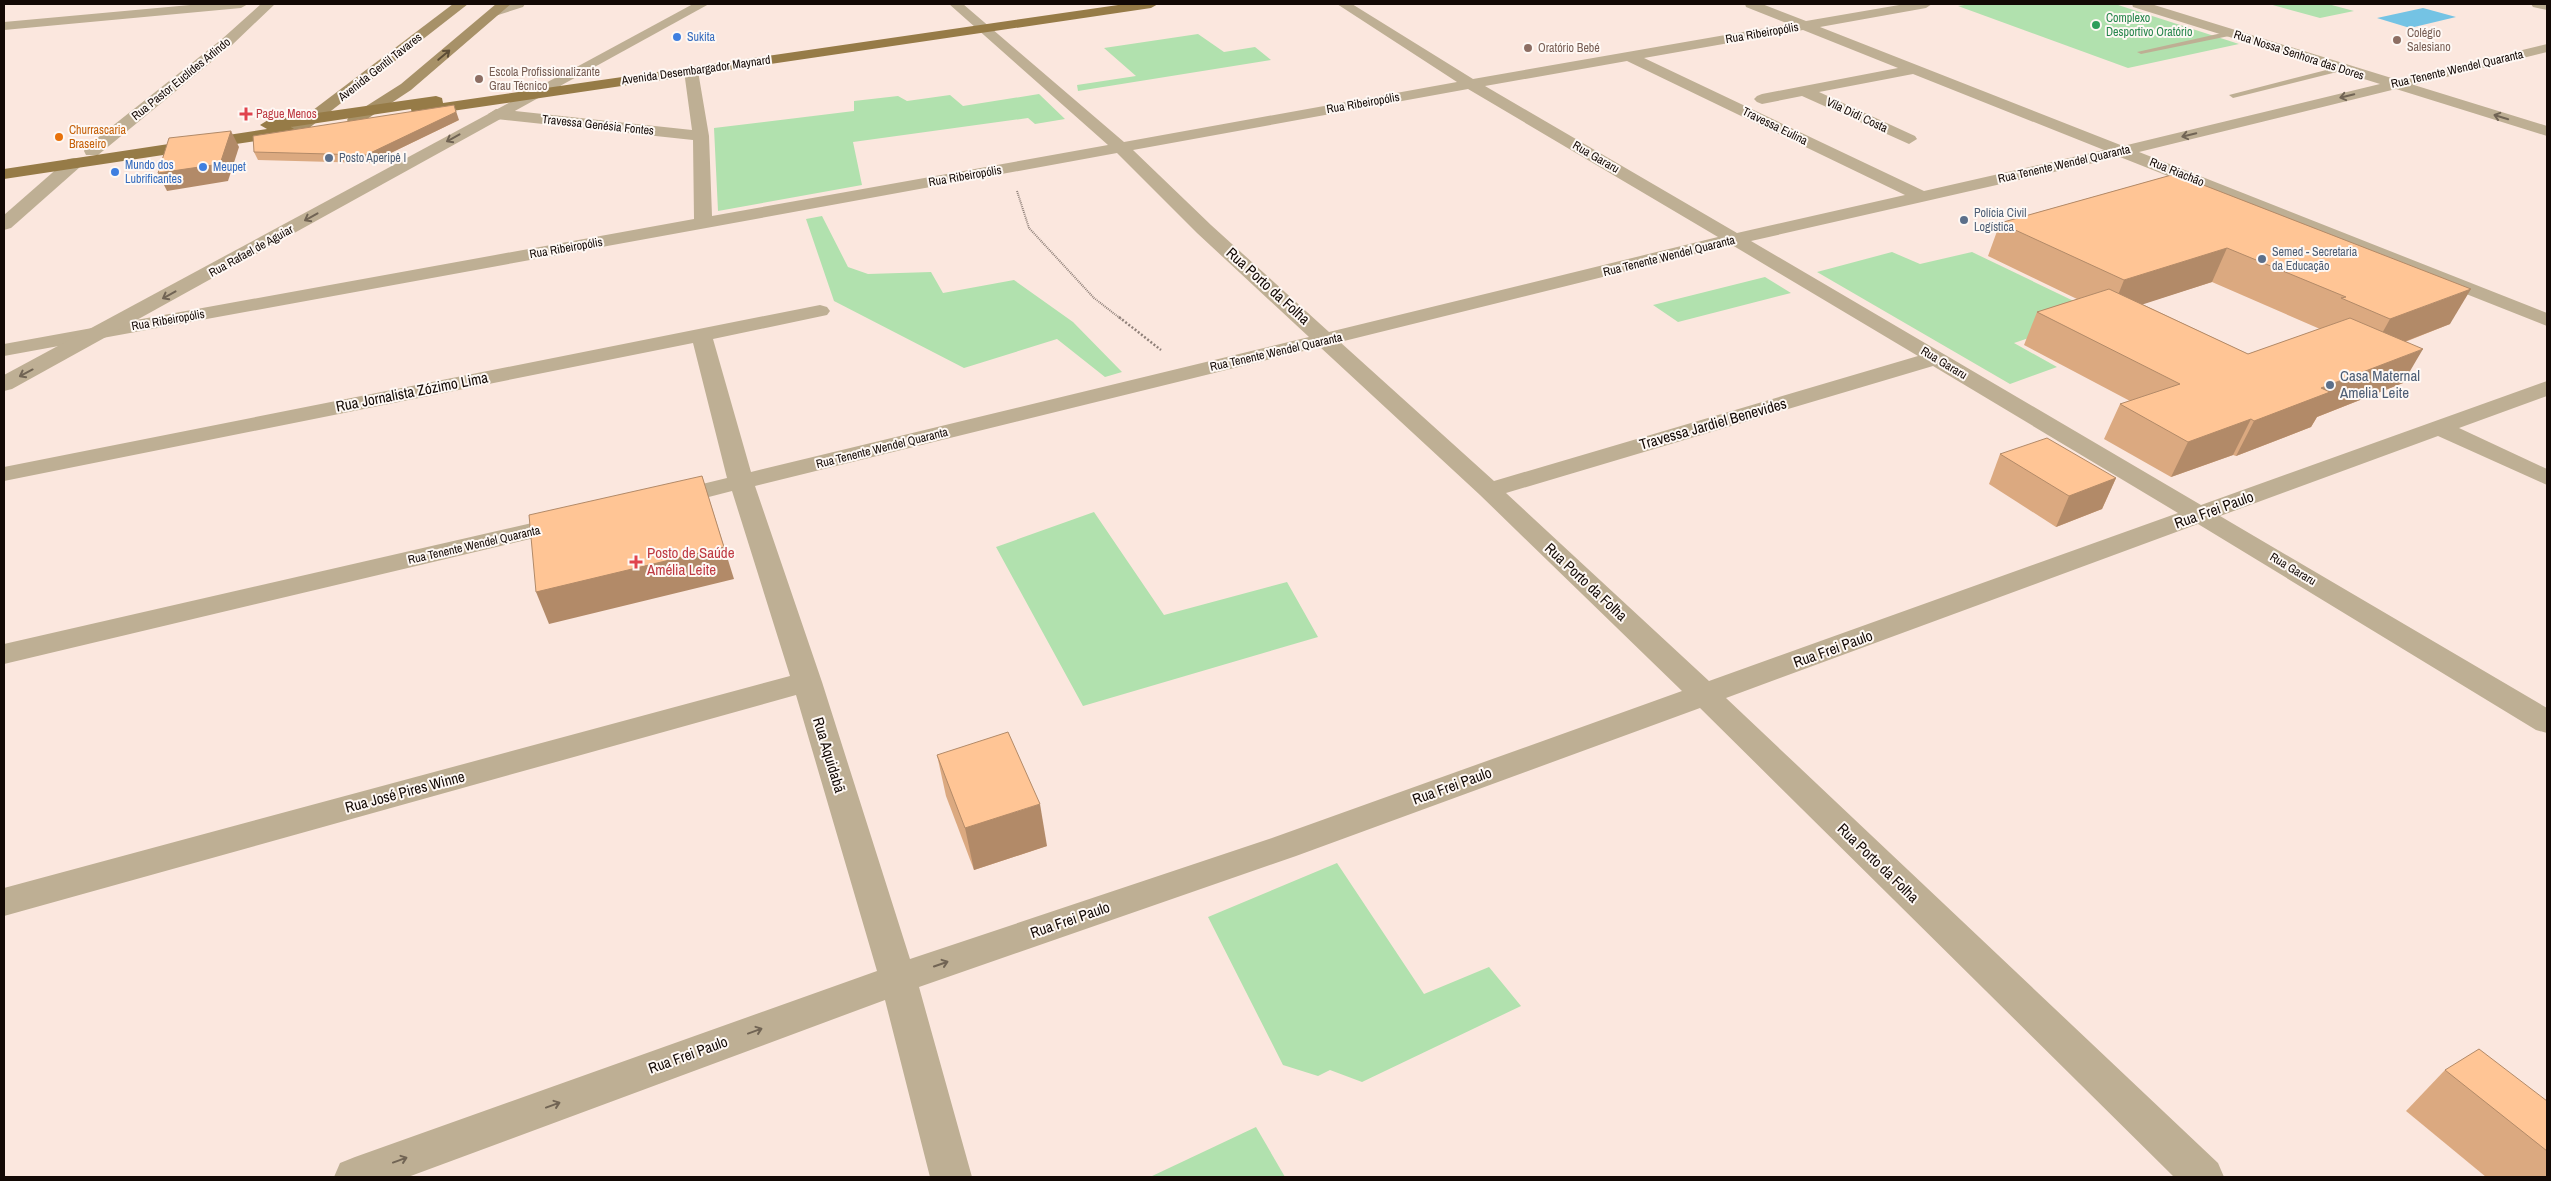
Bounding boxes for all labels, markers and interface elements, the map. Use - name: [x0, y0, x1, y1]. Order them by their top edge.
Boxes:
- place label: Complexo Desportivo Oratório: [2106, 10, 2192, 40]
- street label: Rua Ribeiropólis: [1724, 19, 1800, 47]
- marker: Complexo Desportivo Oratório: [2090, 19, 2102, 31]
- place label: Colégio Salesiano: [2407, 25, 2451, 55]
- street label: Rua Nossa Senhora das Dores: [2232, 26, 2366, 84]
- street label: Avenida Gentil Tavares: [334, 29, 425, 105]
- place label: Sukita: [687, 29, 715, 45]
- marker: Sukita: [671, 31, 683, 43]
- street label: Rua Pastor Euclídes Arlindo: [128, 34, 234, 124]
- marker: Colégio Salesiano: [2391, 34, 2403, 46]
- place label: Oratório Bebé: [1538, 40, 1600, 56]
- marker: Oratório Bebé: [1522, 42, 1534, 54]
- street label: Rua Tenente Wendel Quaranta: [2389, 46, 2525, 92]
- one-way arrow: [437, 50, 450, 61]
- street label: Avenida Desembargador Maynard: [620, 52, 772, 89]
- place label: Escola Profissionalizante Grau Técnico: [489, 64, 600, 94]
- marker: Escola Profissionalizante Grau Técnico: [473, 73, 485, 85]
- street label: Rua Ribeiropólis: [1325, 89, 1401, 117]
- one-way arrow: [2339, 92, 2355, 101]
- street label: Vila Didi Costa: [1824, 94, 1891, 136]
- street label: Travessa Eulina: [1740, 103, 1811, 149]
- place label: Pague Menos: [256, 106, 317, 122]
- marker: Pague Menos: [240, 108, 252, 120]
- street label: Travessa Genésia Fontes: [541, 111, 655, 139]
- one-way arrow: [2493, 112, 2509, 122]
- place label: Churrascaria Braseiro: [69, 122, 126, 152]
- marker: Churrascaria Braseiro: [53, 131, 65, 143]
- one-way arrow: [2181, 131, 2197, 140]
- one-way arrow: [446, 133, 461, 143]
- street label: Rua Gararu: [1570, 137, 1622, 177]
- street label: Rua Tenente Wendel Quaranta: [1996, 141, 2132, 187]
- place label: Posto Aperipê I: [339, 150, 406, 166]
- marker: Posto Aperipê I: [323, 152, 335, 164]
- street label: Rua Riachão: [2147, 154, 2207, 190]
- place label: Mundo dos Lubrificantes: [125, 157, 182, 187]
- place label: Meupet: [213, 159, 246, 175]
- marker: Meupet: [197, 161, 209, 173]
- street label: Rua Ribeiropólis: [927, 162, 1003, 190]
- marker: Mundo dos Lubrificantes: [109, 166, 121, 178]
- place label: Polícia Civil Logística: [1974, 205, 2027, 235]
- one-way arrow: [304, 212, 319, 222]
- marker: Polícia Civil Logística: [1958, 214, 1970, 226]
- street label: Rua Rafael de Aguiar: [206, 221, 297, 281]
- street label: Rua Tenente Wendel Quaranta: [1601, 232, 1737, 280]
- street label: Rua Ribeiropólis: [528, 234, 604, 262]
- street label: Rua Porto da Folha: [1222, 242, 1315, 329]
- place label: Semed - Secretaria da Educação: [2272, 244, 2358, 274]
- marker: Semed - Secretaria da Educação: [2256, 253, 2268, 265]
- one-way arrow: [162, 291, 177, 301]
- street label: Rua Ribeiropólis: [130, 306, 206, 334]
- street label: Rua Tenente Wendel Quaranta: [1208, 329, 1344, 375]
- street label: Rua Gararu: [1918, 343, 1970, 383]
- place label: Casa Maternal Amelia Leite: [2339, 365, 2420, 403]
- street label: Rua Jornalista Zózimo Lima: [334, 366, 490, 417]
- one-way arrow: [19, 368, 34, 378]
- marker: Casa Maternal Amelia Leite: [2324, 379, 2336, 391]
- street label: Travessa Jardiel Benevides: [1637, 392, 1789, 455]
- street label: Rua Tenente Wendel Quaranta: [814, 424, 950, 472]
- street label: Rua Frei Paulo: [2171, 485, 2256, 534]
- street label: Rua Tenente Wendel Quaranta: [406, 522, 542, 568]
- street label: Rua Porto da Folha: [1540, 538, 1632, 626]
- place label: Posto de Saúde Amélia Leite: [646, 542, 735, 580]
- street label: Rua Gararu: [2267, 549, 2319, 589]
- marker: Posto de Saúde Amélia Leite: [629, 555, 643, 569]
- street label: Rua Frei Paulo: [1790, 624, 1875, 673]
- street label: Rua Aquidabã: [808, 714, 851, 795]
- street label: Rua Frei Paulo: [1409, 761, 1494, 810]
- street label: Rua José Pires Winne: [343, 765, 467, 818]
- street label: Rua Porto da Folha: [1833, 818, 1924, 907]
- street label: Rua Frei Paulo: [1027, 896, 1113, 943]
- one-way arrow: [932, 959, 948, 968]
- one-way arrow: [747, 1026, 762, 1035]
- street label: Rua Frei Paulo: [645, 1030, 730, 1079]
- one-way arrow: [545, 1100, 560, 1109]
- one-way arrow: [393, 1155, 408, 1164]

